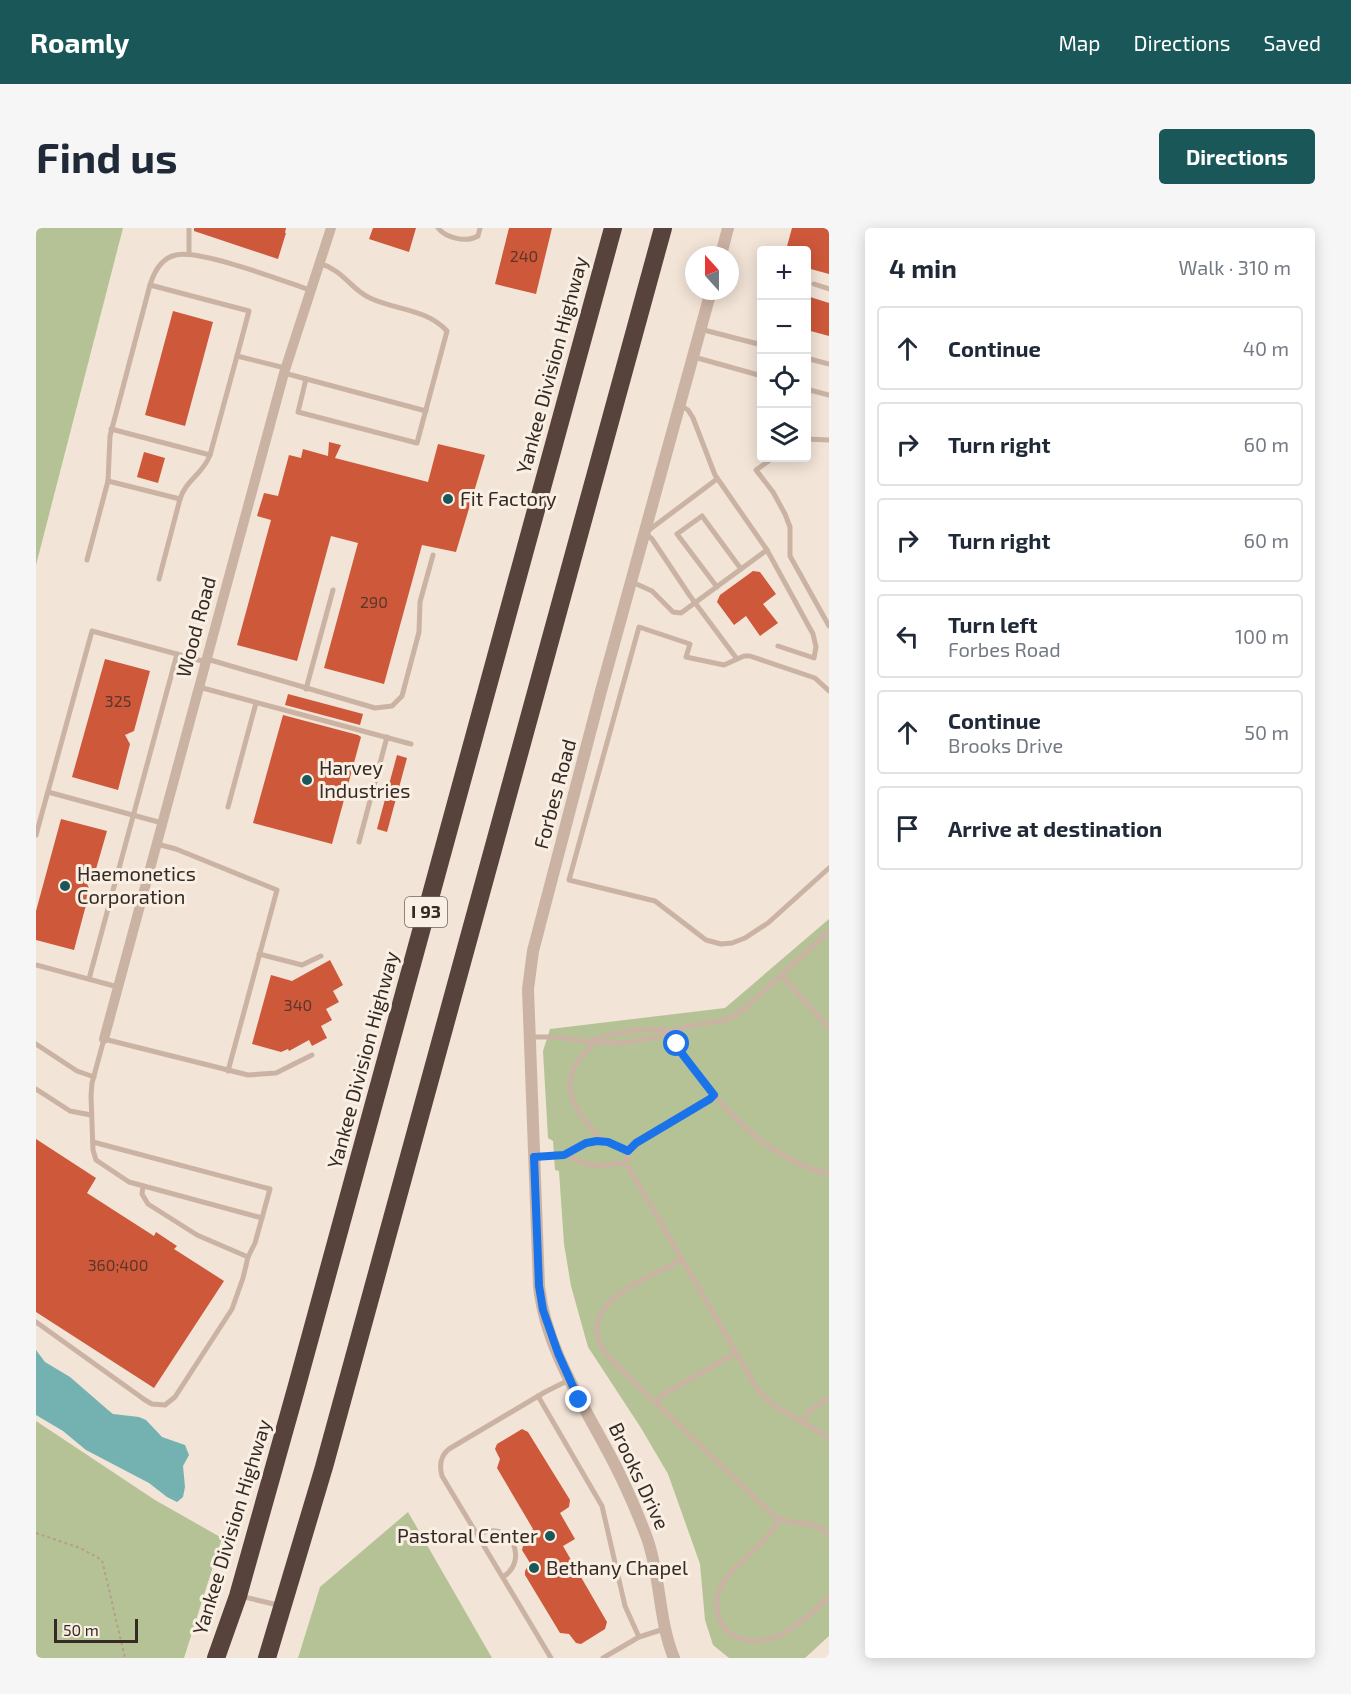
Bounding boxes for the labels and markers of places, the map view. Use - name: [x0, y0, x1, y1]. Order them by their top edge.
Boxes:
- place label: Fit Factory: [460, 486, 557, 510]
- marker: Fit Factory: [441, 492, 455, 506]
- place label: Harvey Industries: [319, 755, 410, 802]
- marker: Harvey Industries: [300, 773, 314, 787]
- place label: Haemonetics Corporation: [77, 861, 196, 908]
- marker: Haemonetics Corporation: [58, 879, 72, 893]
- place label: Pastoral Center: [397, 1523, 538, 1547]
- marker: Pastoral Center: [543, 1529, 557, 1543]
- place label: Bethany Chapel: [546, 1555, 688, 1579]
- marker: Bethany Chapel: [527, 1561, 541, 1575]

